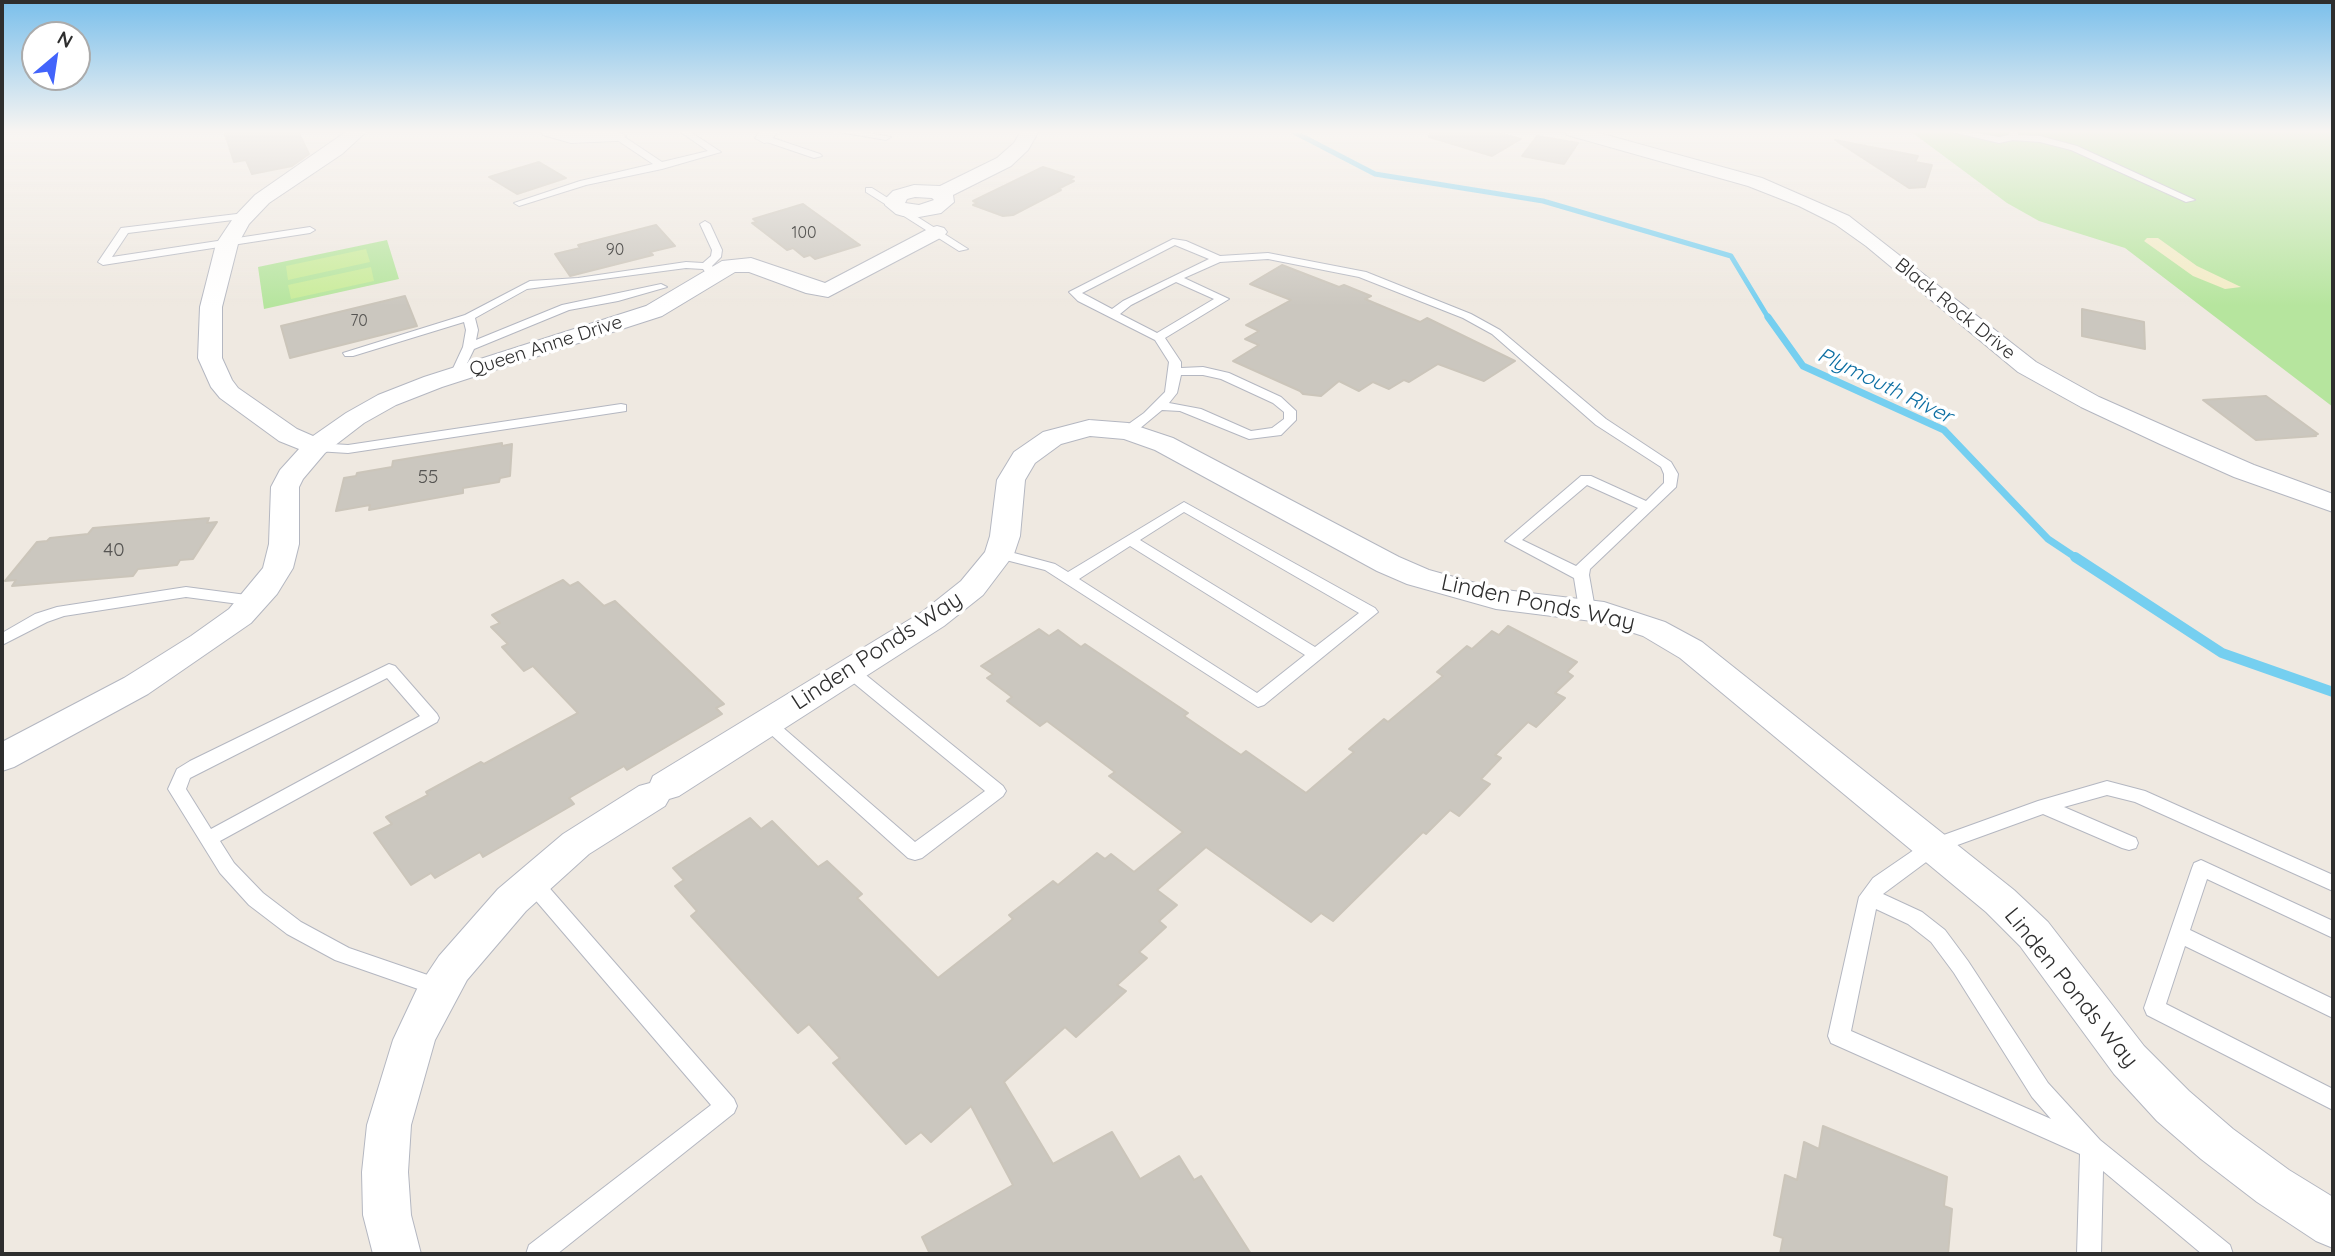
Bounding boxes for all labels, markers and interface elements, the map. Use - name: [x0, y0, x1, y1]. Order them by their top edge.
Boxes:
- north arrow: [21, 21, 91, 91]
- text: N: [53, 26, 77, 53]
- house number: 100: [792, 223, 816, 243]
- house number: 90: [606, 240, 624, 260]
- street label: Black Rock Drive: [1890, 253, 2020, 365]
- house number: 70: [350, 311, 368, 331]
- street label: Queen Anne Drive: [467, 311, 625, 381]
- water label: Plymouth River: [1813, 342, 1957, 430]
- house number: 55: [418, 466, 438, 488]
- house number: 40: [103, 539, 125, 561]
- street label: Linden Ponds Way: [1438, 569, 1638, 637]
- street label: Linden Ponds Way: [787, 586, 967, 716]
- street label: Linden Ponds Way: [1998, 903, 2144, 1073]

